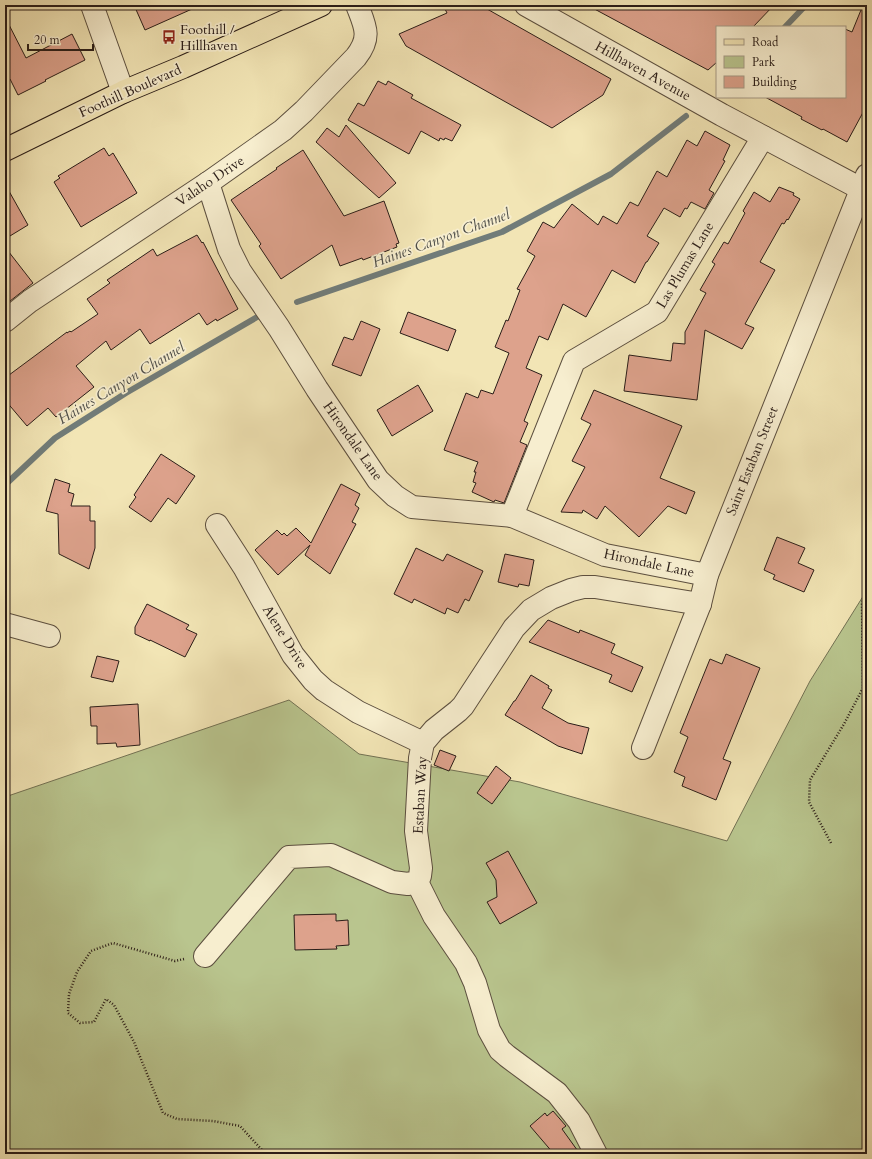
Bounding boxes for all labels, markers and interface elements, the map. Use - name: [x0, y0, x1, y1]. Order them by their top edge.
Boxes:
- place label: Foothill / Hillhaven: [180, 20, 238, 55]
- scale bar: [28, 26, 93, 52]
- legend: [716, 26, 846, 98]
- bus stop icon: Foothill / Hillhaven: [161, 29, 177, 45]
- text: 20 m: [34, 32, 61, 48]
- text: Road: [752, 34, 779, 50]
- street label: Hillhaven Avenue: [592, 37, 694, 105]
- text: Park: [752, 54, 776, 70]
- street label: Foothill Boulevard: [76, 60, 185, 122]
- text: Building: [752, 74, 797, 90]
- street label: Valaho Drive: [172, 151, 248, 211]
- water label: Haines Canyon Channel: [369, 204, 513, 272]
- street label: Las Plumas Lane: [652, 218, 718, 312]
- water label: Haines Canyon Channel: [54, 337, 189, 429]
- street label: Hirondale Lane: [319, 398, 387, 484]
- street label: Saint Estaban Street: [721, 403, 783, 518]
- street label: Hirondale Lane: [602, 544, 696, 582]
- street label: Alene Drive: [258, 602, 312, 672]
- street label: Estaban Way: [408, 755, 432, 834]

